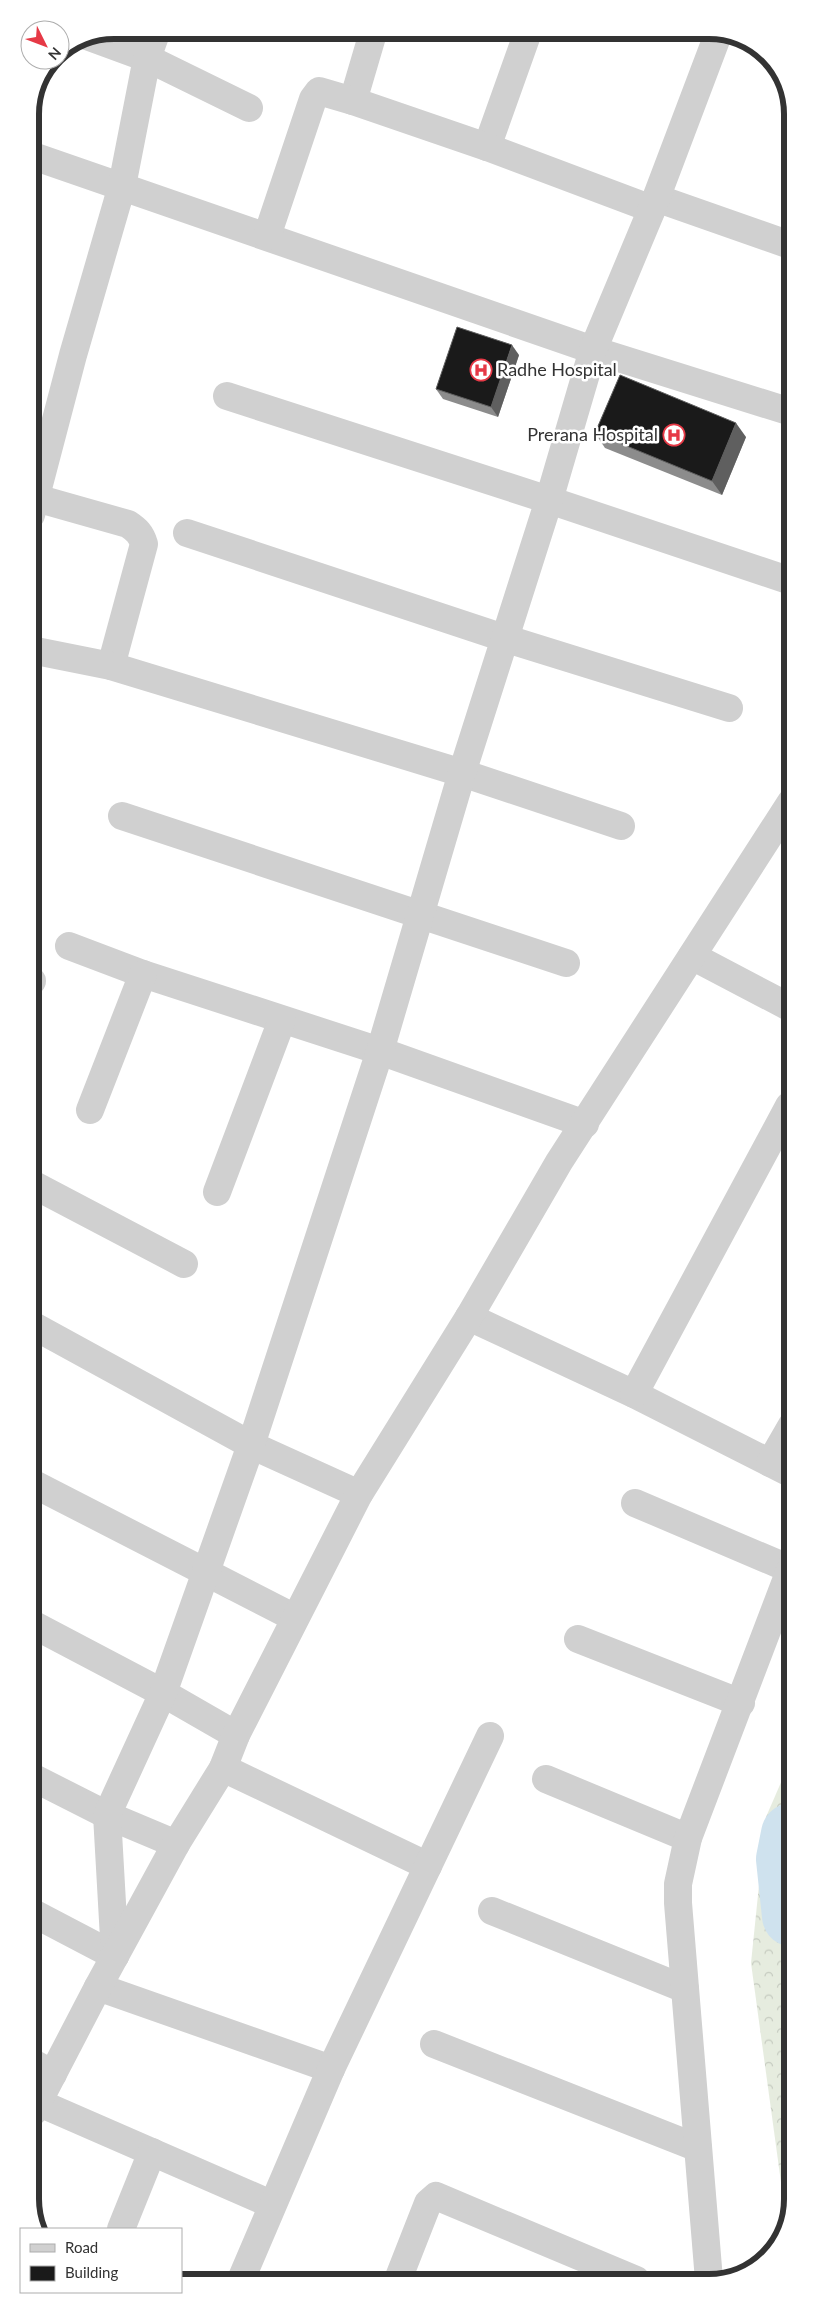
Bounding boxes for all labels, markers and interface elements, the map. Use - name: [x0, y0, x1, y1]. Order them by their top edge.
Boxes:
- north arrow: [20, 20, 70, 70]
- text: N: [45, 44, 65, 64]
- hospital icon: Radhe Hospital: [469, 358, 493, 382]
- place label: Radhe Hospital: [497, 358, 617, 380]
- place label: Prerana Hospital: [527, 423, 658, 445]
- hospital icon: Prerana Hospital: [662, 423, 686, 447]
- legend: [20, 2228, 182, 2293]
- text: Road: [65, 2238, 98, 2256]
- text: Building: [65, 2263, 118, 2281]

